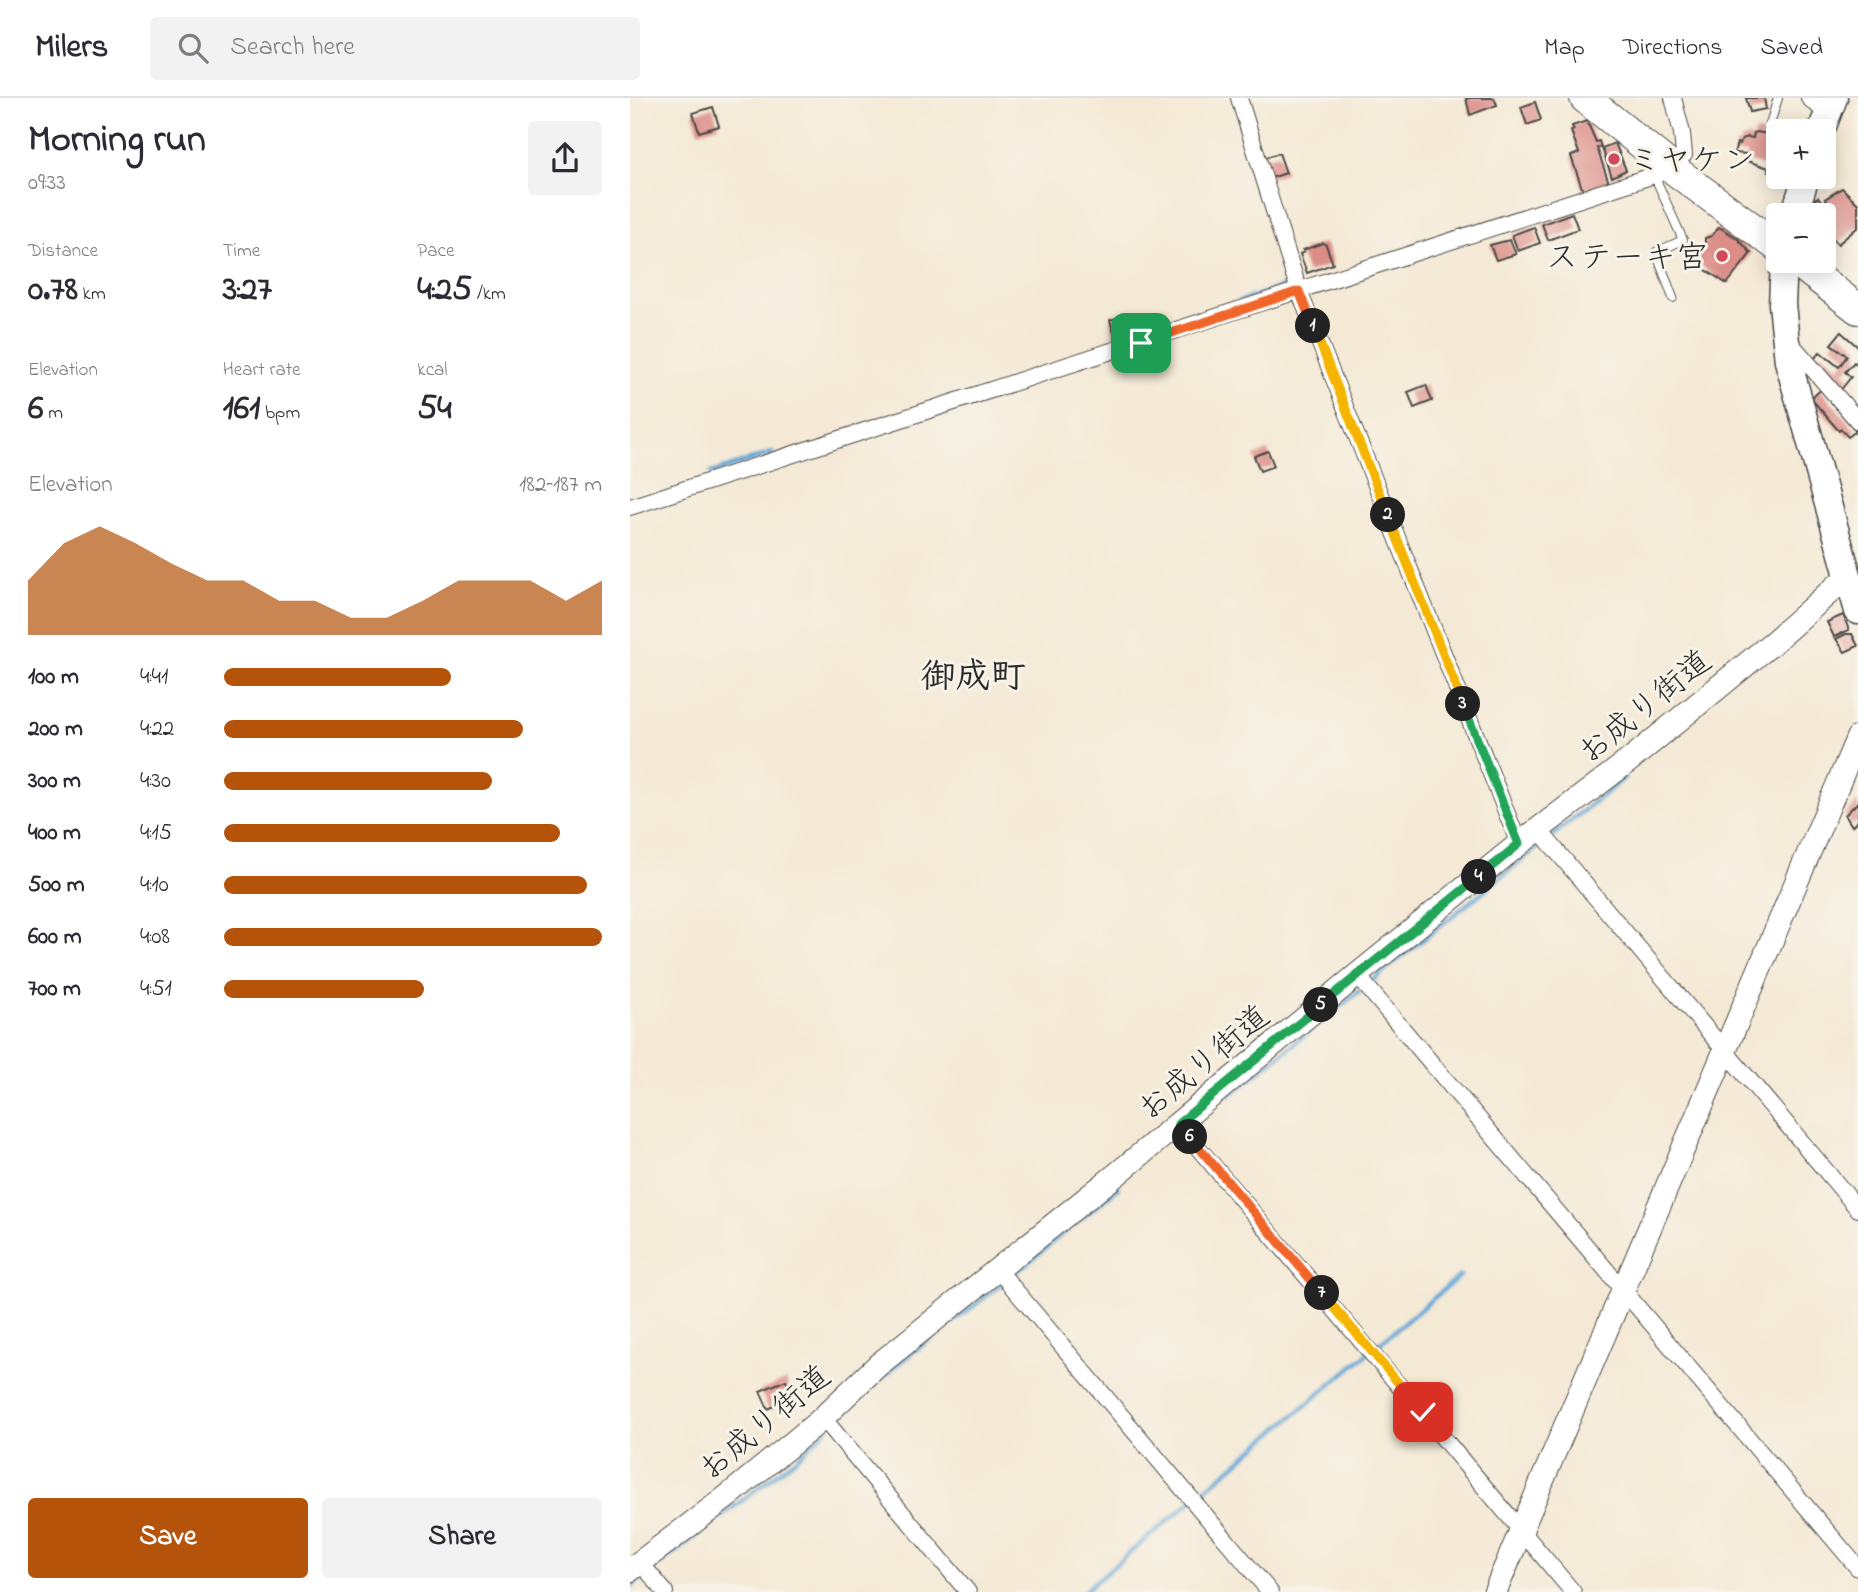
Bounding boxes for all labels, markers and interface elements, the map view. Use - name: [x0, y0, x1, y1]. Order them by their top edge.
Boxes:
- search box: [150, 17, 640, 80]
- text: Milers: [35, 24, 108, 72]
- icon: search: [174, 29, 212, 67]
- text: Search here: [230, 29, 355, 67]
- text: Map: [1544, 31, 1585, 66]
- text: Directions: [1623, 31, 1722, 66]
- text: Saved: [1760, 31, 1823, 66]
- text: Morning run: [28, 113, 206, 169]
- map controls: [1766, 119, 1836, 273]
- button: +: [1766, 119, 1836, 189]
- button: share: [528, 121, 602, 195]
- place label: ミヤケン: [1628, 139, 1755, 186]
- marker: ミヤケン: [1606, 151, 1622, 167]
- text: 09:33: [28, 167, 66, 200]
- button: −: [1766, 203, 1836, 273]
- place label: ステーキ宮: [1546, 236, 1708, 283]
- text: Distance: [28, 238, 98, 265]
- text: Time: [223, 238, 260, 265]
- text: Pace: [417, 238, 454, 265]
- marker: ステーキ宮: [1714, 248, 1730, 264]
- text: 0.78: [28, 265, 78, 316]
- text: 3:27: [223, 265, 272, 316]
- text: 4:25: [417, 265, 472, 316]
- text: km: [78, 281, 106, 308]
- text: /km: [472, 281, 506, 308]
- pin: 1: [1296, 308, 1330, 344]
- text: 1: [1309, 312, 1316, 339]
- pin: [1111, 313, 1171, 373]
- icon: arrive: [1122, 324, 1160, 362]
- text: Elevation: [28, 357, 98, 384]
- text: Heart rate: [223, 357, 301, 384]
- text: kcal: [417, 357, 448, 384]
- text: 6: [28, 384, 43, 435]
- text: 161: [223, 384, 260, 435]
- text: 54: [417, 384, 452, 435]
- text: m: [43, 400, 63, 427]
- text: bpm: [260, 400, 300, 427]
- text: Elevation: [28, 469, 113, 502]
- text: 182–187 m: [519, 469, 602, 502]
- pin: 2: [1370, 498, 1406, 532]
- text: 2: [1383, 501, 1392, 528]
- street label: お成り街道: [1569, 640, 1723, 777]
- district label: 御成町: [920, 653, 1026, 704]
- text: 100 m: [28, 661, 79, 694]
- text: 4:41: [140, 661, 168, 694]
- pin: 3: [1446, 686, 1480, 722]
- text: 3: [1459, 690, 1466, 717]
- text: 200 m: [28, 713, 83, 746]
- text: 4:22: [140, 713, 174, 746]
- text: 300 m: [28, 765, 81, 798]
- text: 4:30: [140, 765, 171, 798]
- text: 400 m: [28, 817, 81, 850]
- text: 4:15: [140, 817, 172, 850]
- pin: 4: [1462, 860, 1496, 894]
- text: 4: [1475, 863, 1482, 890]
- text: 500 m: [28, 869, 85, 902]
- text: 4:10: [140, 869, 169, 902]
- text: 600 m: [28, 921, 82, 954]
- text: 4:08: [140, 921, 170, 954]
- text: 700 m: [28, 973, 81, 1006]
- text: 4:51: [140, 973, 172, 1006]
- pin: 5: [1304, 988, 1338, 1023]
- text: 5: [1315, 991, 1326, 1018]
- street label: お成り街道: [1129, 995, 1282, 1134]
- pin: 6: [1172, 1119, 1208, 1154]
- text: 6: [1185, 1123, 1194, 1150]
- pin: 7: [1304, 1276, 1340, 1310]
- text: 7: [1318, 1279, 1325, 1306]
- street label: お成り街道: [690, 1355, 843, 1494]
- pin: [1393, 1382, 1453, 1442]
- icon: check: [1404, 1393, 1442, 1431]
- button: Save: [28, 1498, 308, 1578]
- button: Share: [322, 1498, 602, 1578]

